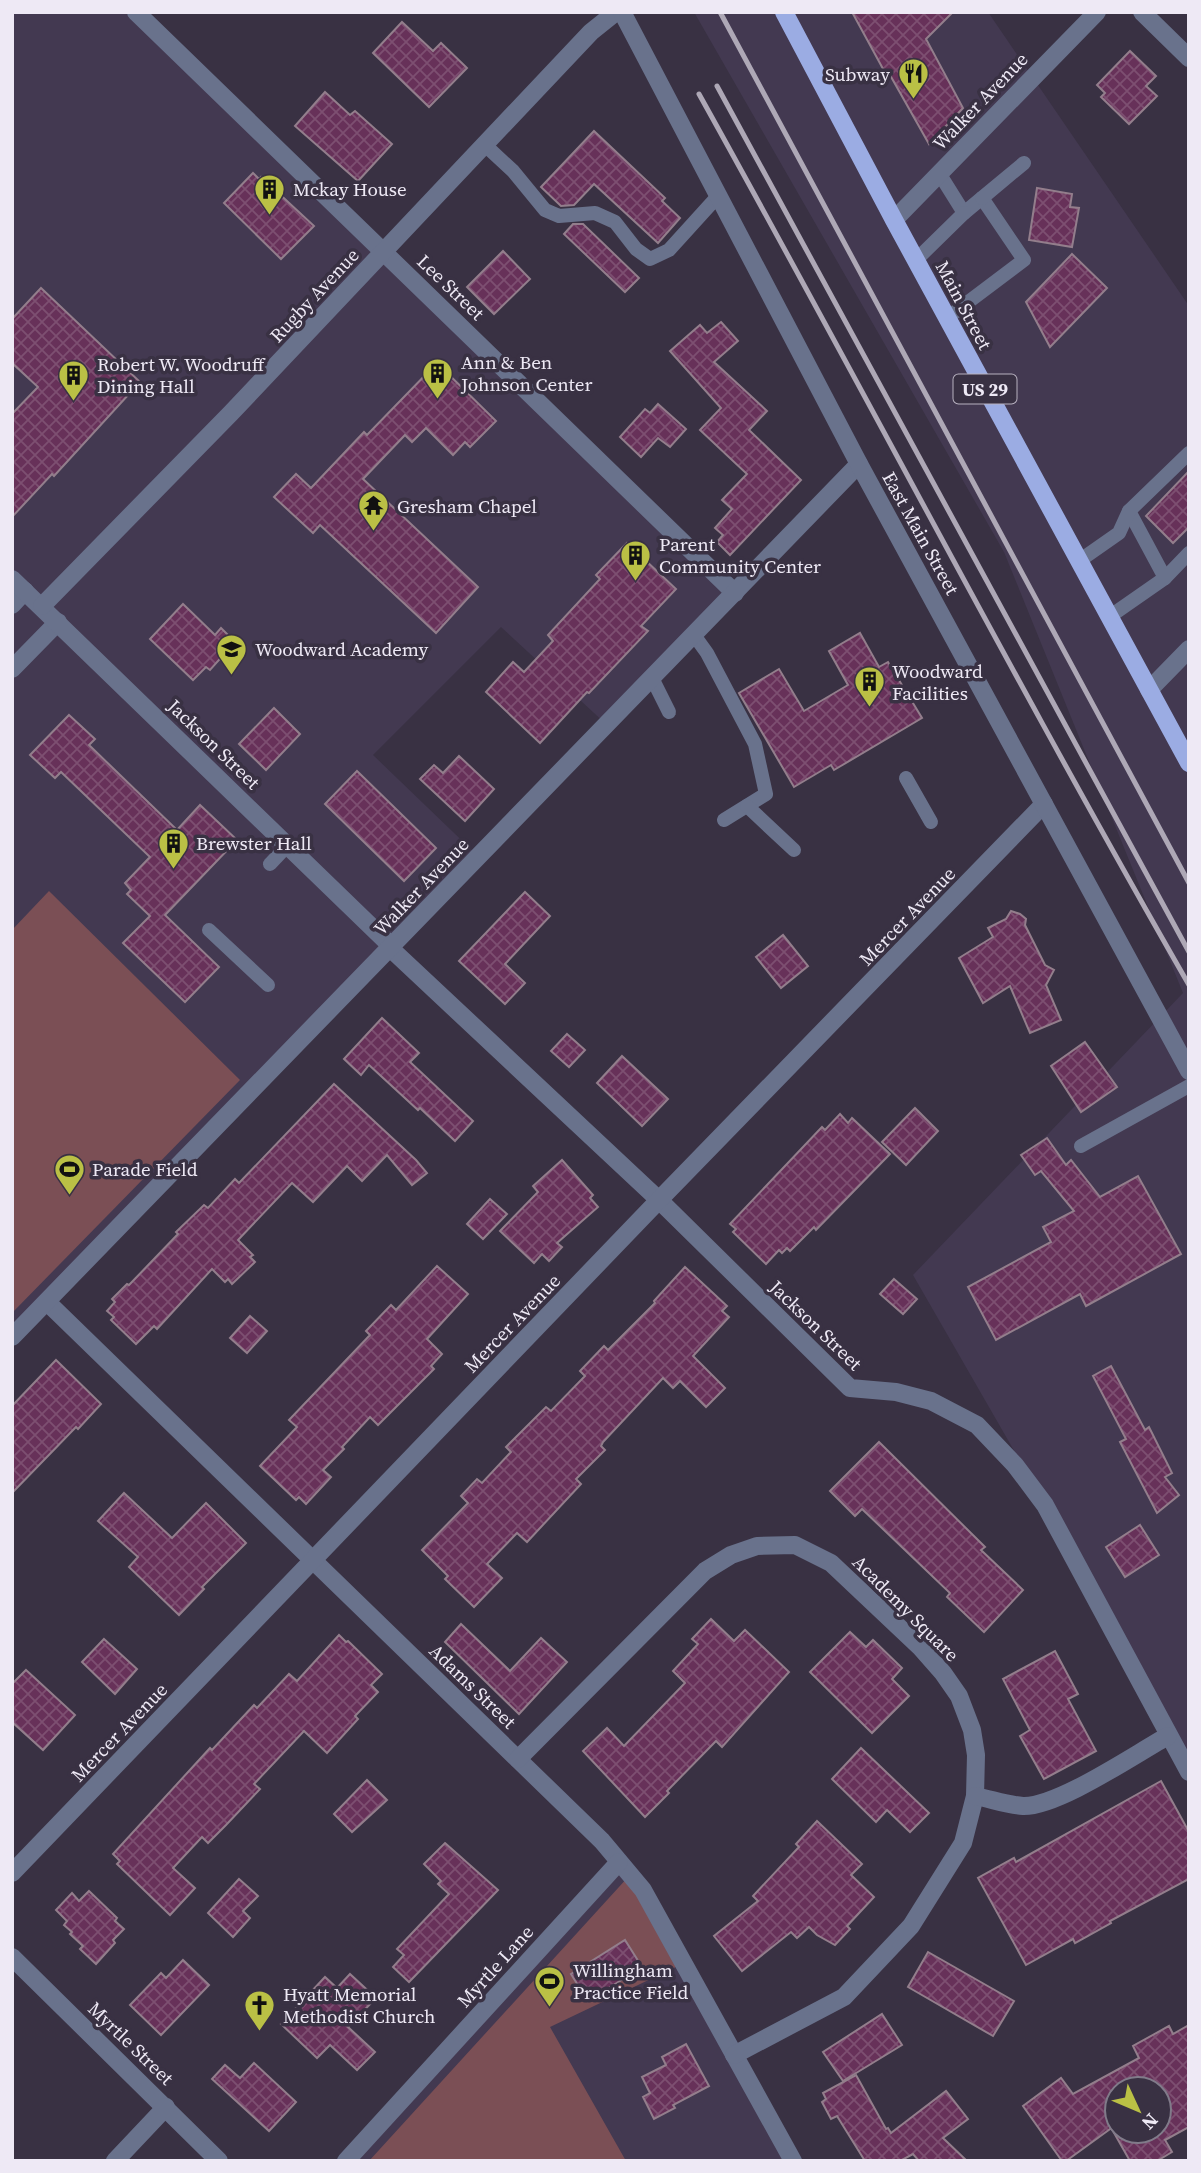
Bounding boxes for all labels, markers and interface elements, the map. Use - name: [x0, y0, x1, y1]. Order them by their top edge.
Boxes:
- street label: Walker Avenue: [927, 46, 1033, 156]
- restaurant icon: Subway: [896, 57, 930, 101]
- place label: Subway: [825, 61, 890, 87]
- building icon: Mckay House: [253, 172, 287, 216]
- place label: Mckay House: [293, 176, 407, 202]
- street label: Rugby Avenue: [264, 242, 364, 348]
- street label: Lee Street: [412, 248, 491, 326]
- street label: Main Street: [930, 256, 999, 355]
- place label: Ann & Ben Johnson Center: [460, 349, 593, 397]
- place label: Robert W. Woodruff Dining Hall: [97, 351, 266, 399]
- building icon: Ann & Ben Johnson Center: [421, 356, 455, 400]
- building icon: Robert W. Woodruff Dining Hall: [57, 358, 91, 402]
- road number: US 29: [954, 374, 1016, 404]
- street label: East Main Street: [876, 467, 966, 600]
- temple icon: Gresham Chapel: [357, 489, 391, 533]
- place label: Gresham Chapel: [397, 493, 537, 519]
- place label: Parent Community Center: [659, 531, 821, 579]
- building icon: Parent Community Center: [619, 538, 653, 582]
- school or university icon: Woodward Academy: [215, 632, 249, 676]
- place label: Woodward Academy: [255, 636, 428, 662]
- place label: Woodward Facilities: [892, 658, 983, 706]
- building icon: Woodward Facilities: [852, 665, 886, 709]
- street label: Jackson Street: [161, 693, 267, 795]
- building icon: Brewster Hall: [156, 826, 190, 870]
- place label: Brewster Hall: [196, 830, 312, 856]
- street label: Walker Avenue: [368, 831, 474, 941]
- street label: Mercer Avenue: [853, 861, 961, 971]
- sports icon: Parade Field: [52, 1152, 86, 1196]
- place label: Parade Field: [92, 1156, 198, 1182]
- street label: Mercer Avenue: [458, 1268, 566, 1378]
- street label: Jackson Street: [763, 1274, 869, 1376]
- street label: Academy Square: [847, 1549, 965, 1667]
- street label: Adams Street: [424, 1638, 523, 1735]
- street label: Mercer Avenue: [65, 1677, 173, 1787]
- street label: Myrtle Lane: [451, 1919, 539, 2013]
- place label: Willingham Practice Field: [573, 1957, 689, 2005]
- sports icon: Willingham Practice Field: [533, 1964, 567, 2008]
- place label: Hyatt Memorial Methodist Church: [283, 1981, 435, 2029]
- church icon: Hyatt Memorial Methodist Church: [243, 1988, 277, 2032]
- street label: Myrtle Street: [82, 1996, 180, 2091]
- north arrow: [1103, 2075, 1173, 2145]
- text: N: [1136, 2108, 1164, 2136]

